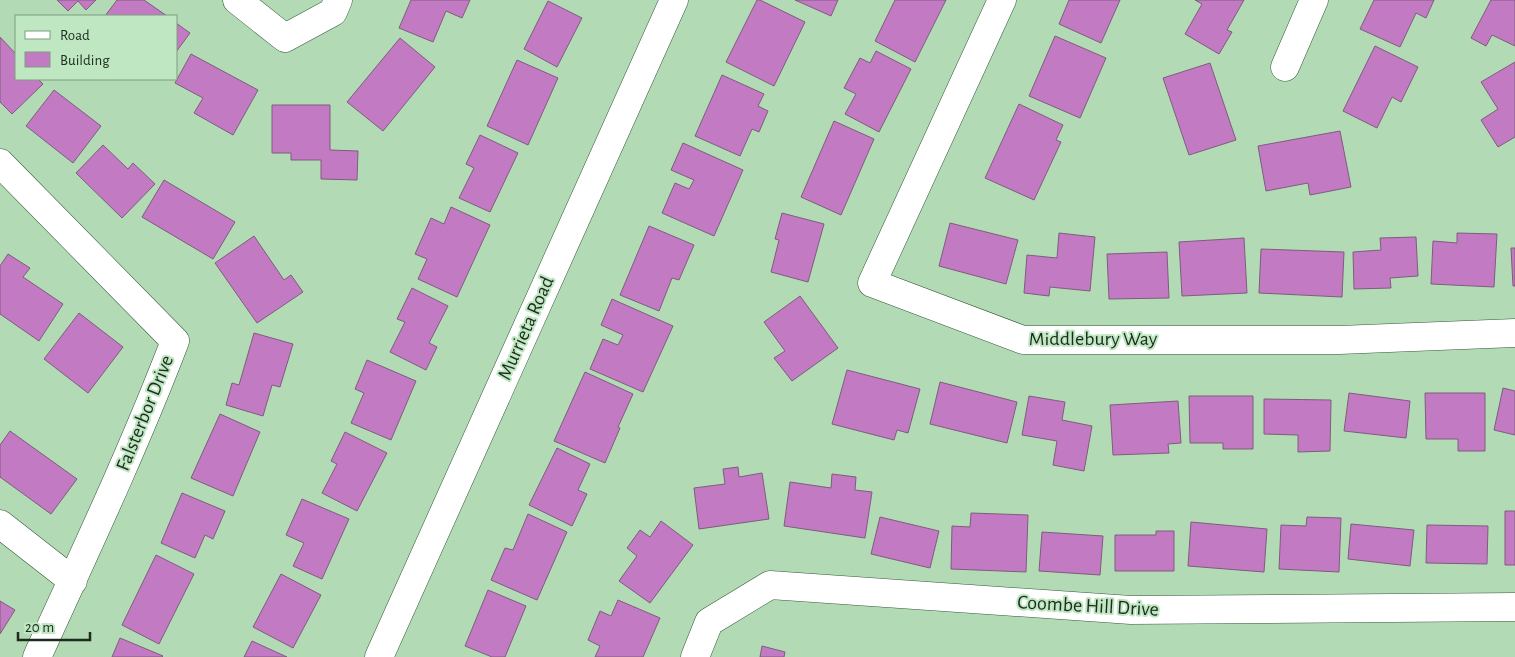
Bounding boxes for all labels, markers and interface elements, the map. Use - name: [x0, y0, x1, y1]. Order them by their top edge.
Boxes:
- legend: [15, 15, 178, 80]
- text: Road: [60, 28, 90, 43]
- text: Building: [60, 53, 110, 68]
- street label: Murrieta Road: [494, 273, 558, 383]
- street label: Middlebury Way: [1029, 329, 1158, 349]
- street label: Falsterbor Drive: [113, 352, 177, 474]
- street label: Coombe Hill Drive: [1017, 592, 1159, 620]
- scale bar: [18, 610, 90, 642]
- text: 20 m: [25, 620, 54, 635]

